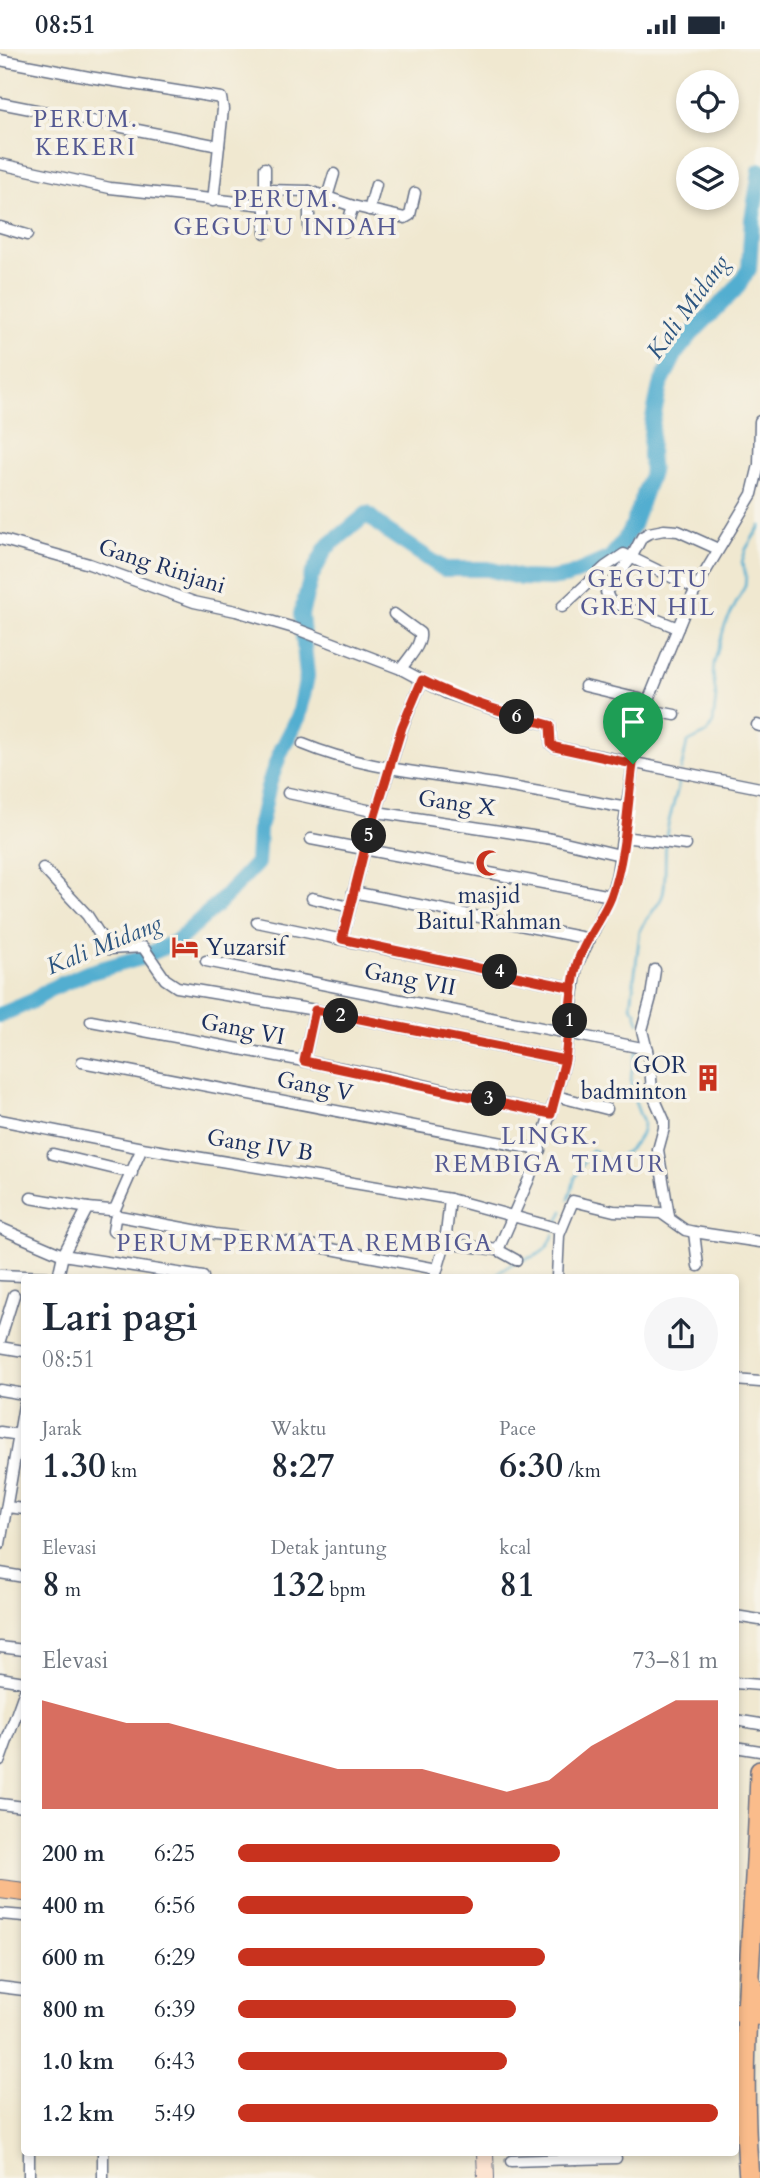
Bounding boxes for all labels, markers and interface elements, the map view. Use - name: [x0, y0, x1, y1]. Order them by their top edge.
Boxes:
- text: 08:51: [35, 7, 96, 42]
- map controls: [676, 70, 739, 210]
- button: locate: [676, 70, 739, 133]
- district label: PERUM. KEKERI: [33, 103, 139, 164]
- button: layers: [676, 147, 739, 210]
- district label: PERUM. GEGUTU INDAH: [173, 183, 399, 244]
- water label: Kali Midang: [639, 248, 737, 366]
- street label: Gang Rinjani: [95, 531, 229, 601]
- district label: GEGUTU GREN HIL: [580, 563, 716, 624]
- pin: [603, 692, 663, 764]
- pin: 6: [500, 699, 534, 735]
- text: 6: [512, 703, 521, 729]
- icon: arrive: [614, 703, 652, 741]
- street label: Gang X: [416, 782, 499, 824]
- pin: 5: [352, 819, 386, 853]
- text: 5: [364, 822, 373, 848]
- mosque icon: masjid Baitul Rahman: [474, 848, 504, 878]
- place label: masjid Baitul Rahman: [417, 880, 561, 937]
- water label: Kali Midang: [41, 907, 167, 983]
- hotel icon: Yuzarsif: [170, 932, 200, 962]
- place label: Yuzarsif: [206, 932, 290, 963]
- street label: Gang VII: [361, 955, 459, 1003]
- pin: 4: [482, 955, 518, 989]
- text: 4: [495, 958, 504, 984]
- pin: 2: [324, 999, 358, 1033]
- text: 2: [336, 1002, 345, 1028]
- pin: 1: [552, 1003, 588, 1039]
- street label: Gang VI: [198, 1006, 288, 1052]
- text: 1: [565, 1007, 574, 1033]
- place label: GOR badminton: [581, 1050, 687, 1107]
- street label: Gang V: [274, 1063, 356, 1109]
- building icon: GOR badminton: [693, 1063, 723, 1093]
- pin: 3: [472, 1081, 506, 1117]
- text: 3: [484, 1085, 493, 1111]
- district label: LINGK. REMBIGA TIMUR: [434, 1120, 666, 1181]
- street label: Gang IV B: [205, 1121, 315, 1169]
- district label: PERUM PERMATA REMBIGA: [116, 1227, 494, 1260]
- text: Lari pagi: [42, 1292, 198, 1344]
- button: share: [644, 1297, 718, 1371]
- text: 08:51: [42, 1344, 95, 1375]
- text: Jarak: [42, 1416, 82, 1442]
- text: Waktu: [271, 1416, 326, 1442]
- text: Pace: [499, 1416, 536, 1442]
- text: 1.30: [42, 1442, 106, 1490]
- text: 8:27: [271, 1442, 335, 1490]
- text: 6:30: [499, 1442, 563, 1490]
- text: km: [106, 1458, 137, 1484]
- text: /km: [563, 1458, 601, 1484]
- text: Elevasi: [42, 1535, 97, 1561]
- text: Detak jantung: [271, 1535, 386, 1561]
- text: kcal: [499, 1535, 531, 1561]
- text: 8: [42, 1561, 60, 1609]
- text: 132: [271, 1561, 324, 1609]
- text: 81: [499, 1561, 535, 1609]
- text: m: [60, 1577, 81, 1603]
- text: bpm: [324, 1577, 366, 1603]
- text: Elevasi: [42, 1645, 108, 1676]
- text: 73–81 m: [633, 1645, 718, 1676]
- text: 200 m: [42, 1838, 105, 1869]
- text: 6:25: [154, 1838, 195, 1869]
- text: 400 m: [42, 1890, 105, 1921]
- text: 6:56: [154, 1890, 195, 1921]
- text: 600 m: [42, 1942, 105, 1973]
- text: 6:29: [154, 1942, 195, 1973]
- text: 800 m: [42, 1994, 105, 2025]
- text: 6:39: [154, 1994, 195, 2025]
- text: 1.0 km: [42, 2046, 114, 2077]
- text: 6:43: [154, 2046, 195, 2077]
- text: 1.2 km: [42, 2098, 114, 2129]
- text: 5:49: [154, 2098, 195, 2129]

